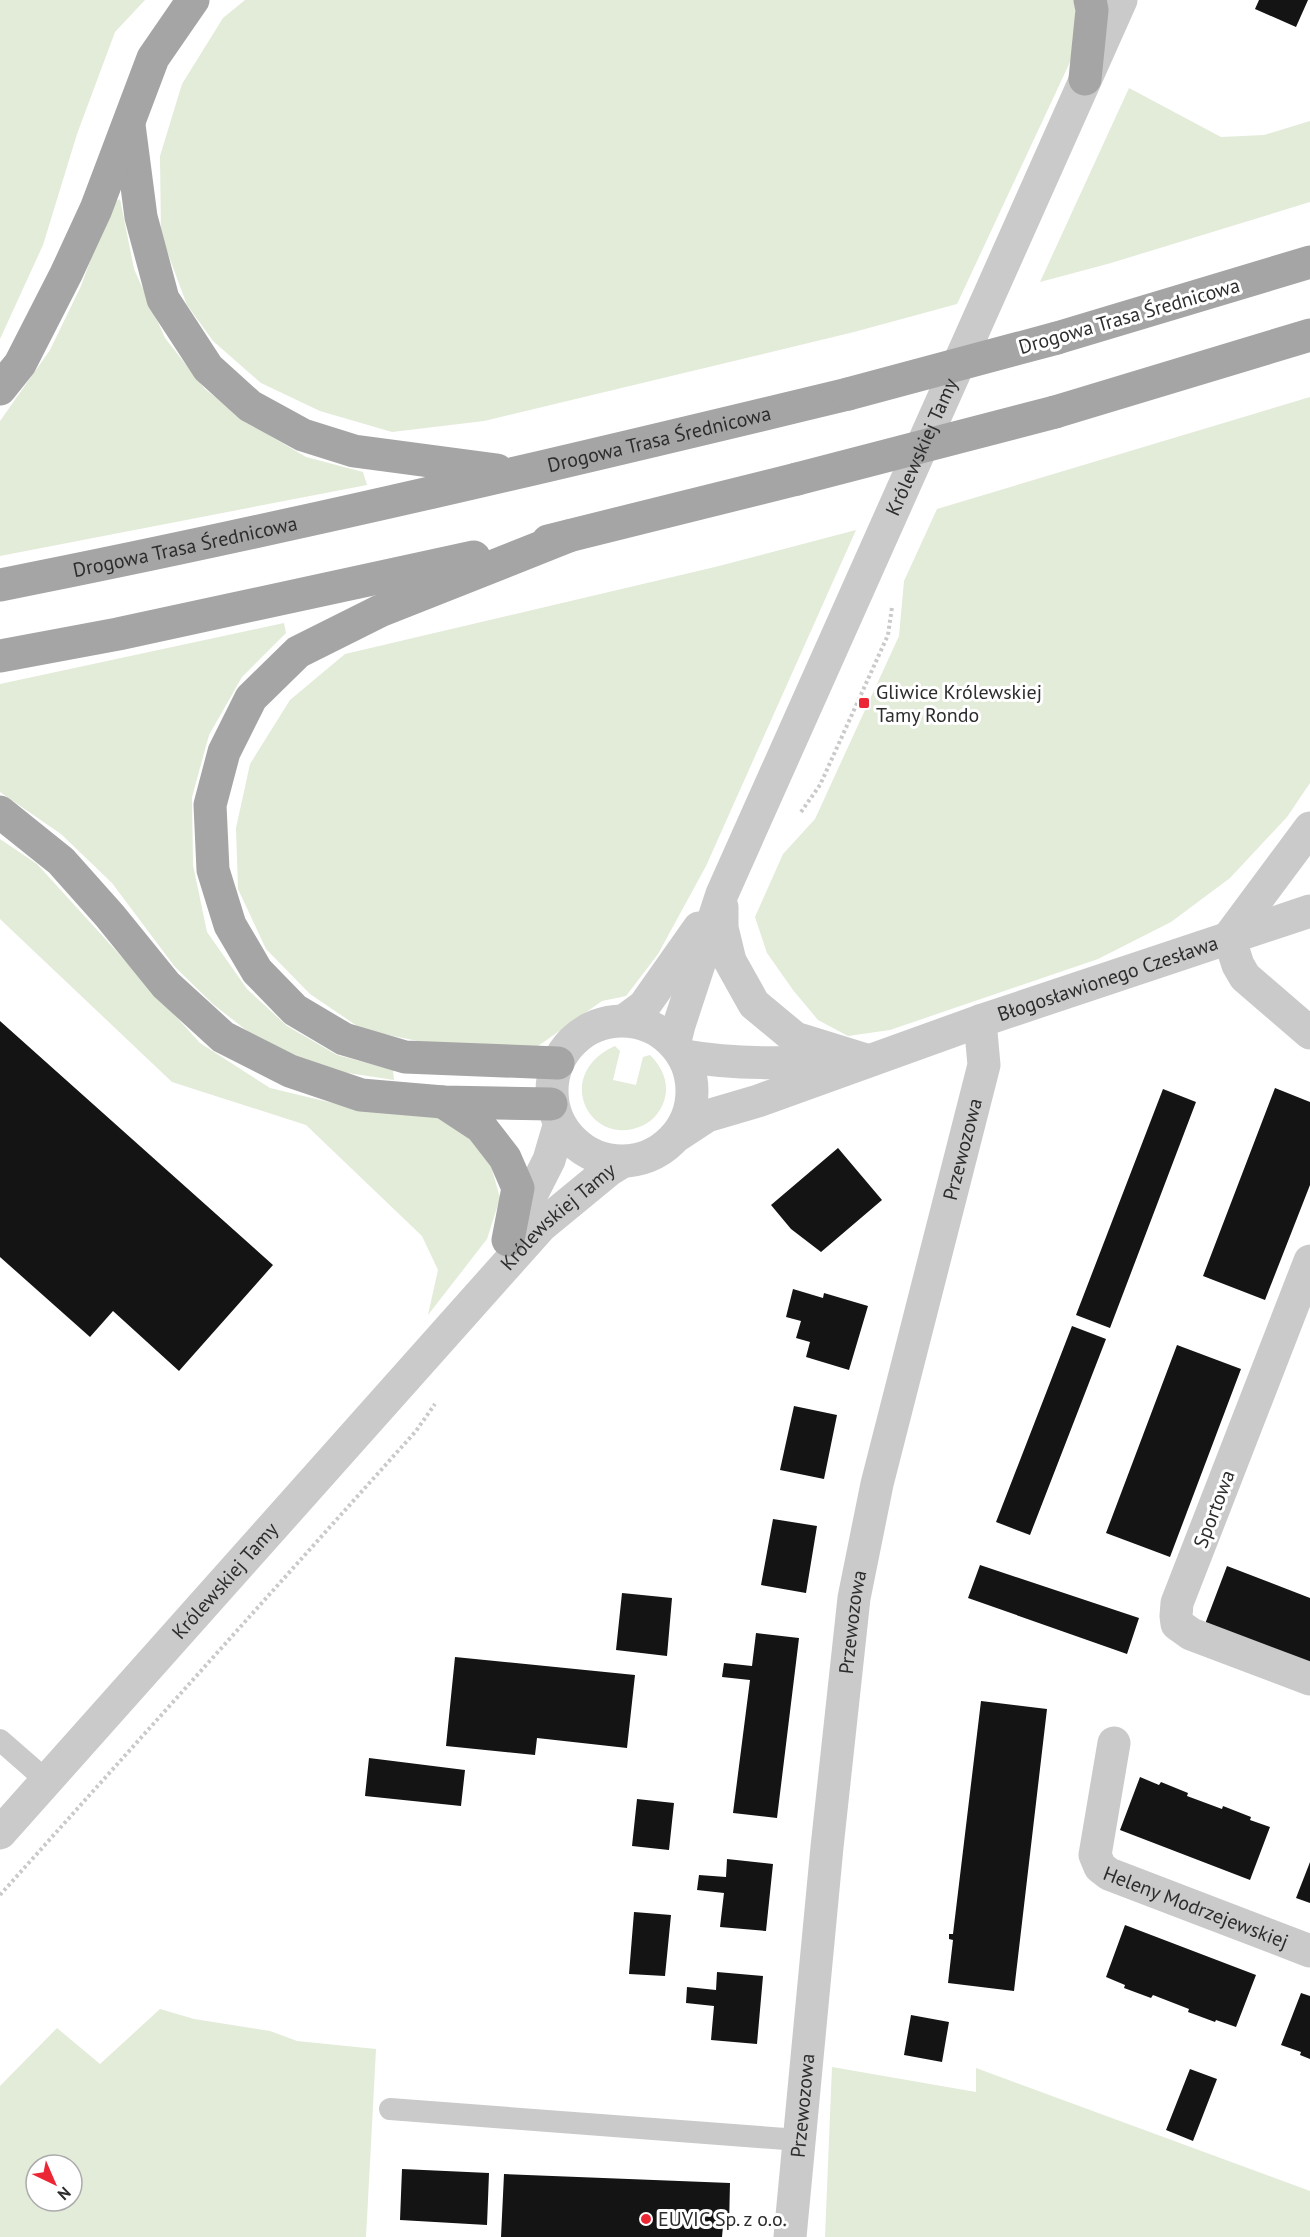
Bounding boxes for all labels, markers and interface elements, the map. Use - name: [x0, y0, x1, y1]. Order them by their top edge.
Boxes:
- street label: Drogowa Trasa Średnicowa: [1015, 272, 1243, 360]
- street label: Królewskiej Tamy: [880, 373, 964, 520]
- street label: Drogowa Trasa Średnicowa: [545, 400, 773, 478]
- street label: Drogowa Trasa Średnicowa: [70, 510, 300, 583]
- place label: Gliwice Królewskiej Tamy Rondo: [876, 679, 1042, 728]
- marker: Gliwice Królewskiej Tamy Rondo: [857, 696, 871, 710]
- street label: Błogosławionego Czesława: [994, 930, 1221, 1027]
- street label: Przewozowa: [937, 1095, 988, 1203]
- street label: Królewskiej Tamy: [495, 1156, 620, 1276]
- street label: Sportowa: [1187, 1466, 1241, 1552]
- street label: Królewskiej Tamy: [166, 1516, 284, 1645]
- street label: Przewozowa: [833, 1568, 872, 1675]
- street label: Heleny Modrzejewskiej: [1099, 1860, 1292, 1955]
- street label: Przewozowa: [785, 2052, 820, 2159]
- north arrow: [24, 2153, 84, 2213]
- text: N: [54, 2183, 75, 2205]
- place label: EUVIC Sp. z o.o.: [658, 2206, 787, 2232]
- marker: EUVIC Sp. z o.o.: [639, 2212, 653, 2226]

